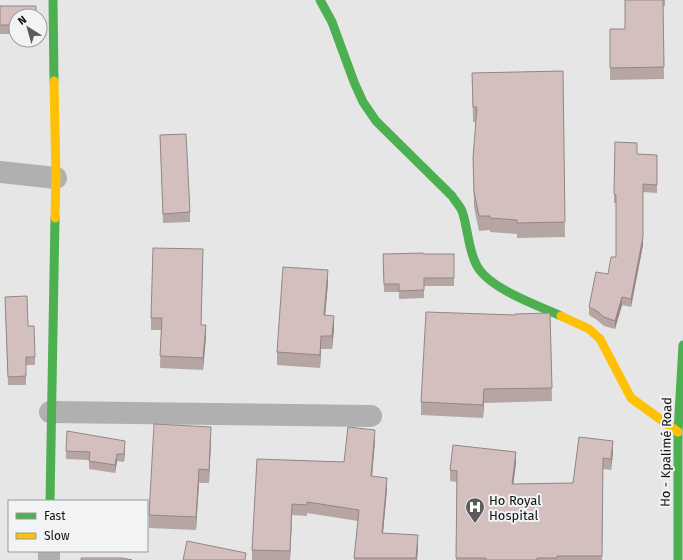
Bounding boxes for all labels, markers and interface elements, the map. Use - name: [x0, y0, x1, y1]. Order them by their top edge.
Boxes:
- north arrow: [8, 8, 48, 48]
- text: N: [15, 13, 29, 28]
- street label: Ho - Kpalimé Road: [658, 397, 674, 507]
- place label: Ho Royal Hospital: [489, 493, 541, 523]
- hospital icon: Ho Royal Hospital: [464, 496, 486, 524]
- legend: [8, 500, 148, 552]
- text: Fast: [44, 509, 66, 523]
- text: Slow: [44, 529, 70, 543]

